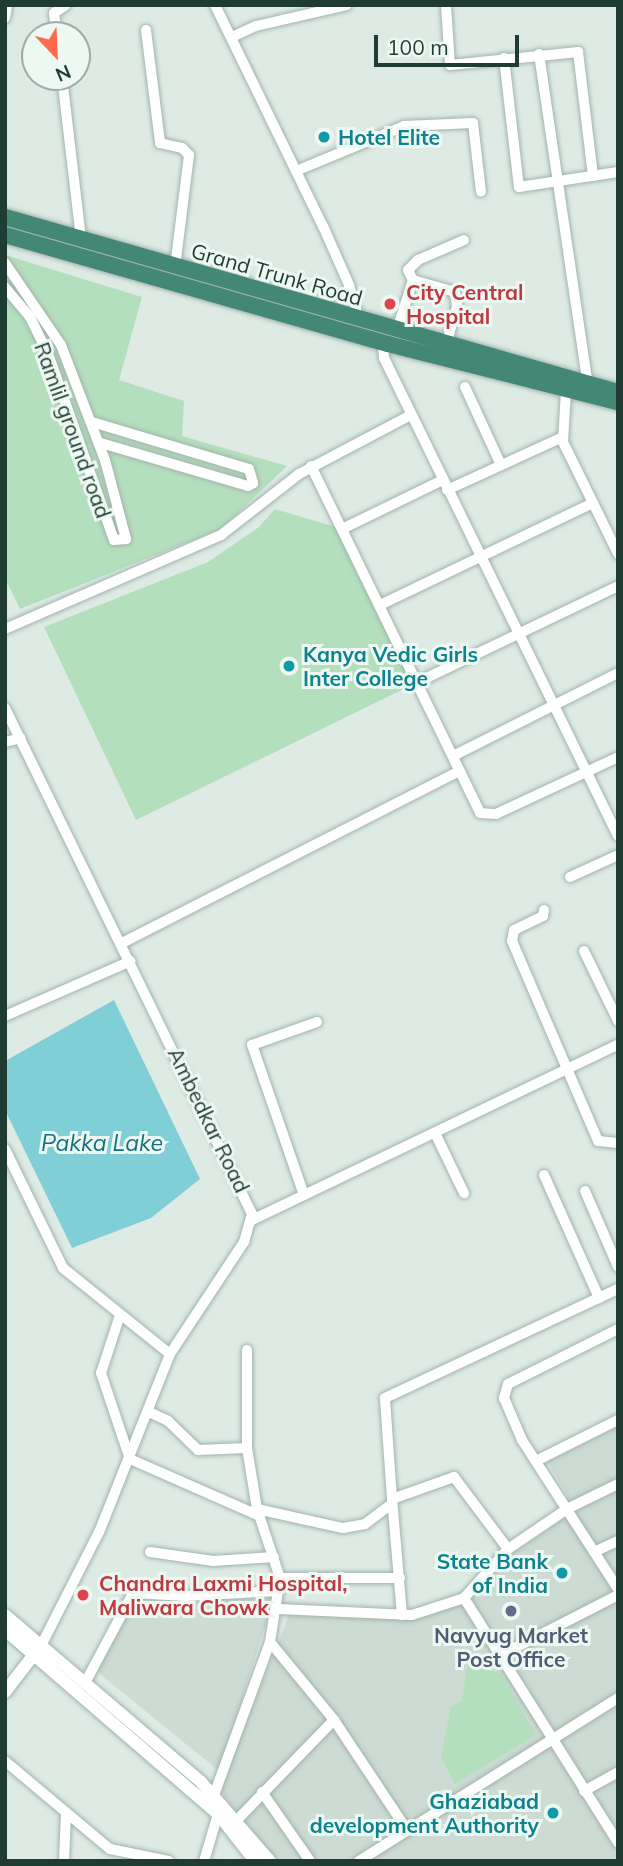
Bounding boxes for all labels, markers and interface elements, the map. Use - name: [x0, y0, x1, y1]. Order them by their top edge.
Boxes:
- north arrow: [21, 21, 91, 91]
- scale bar: [378, 21, 523, 65]
- text: 100 m: [387, 34, 449, 60]
- text: N: [52, 60, 75, 87]
- place label: Hotel Elite: [338, 124, 440, 150]
- marker: Hotel Elite: [316, 129, 332, 145]
- street label: Grand Trunk Road: [189, 238, 365, 310]
- place label: City Central Hospital: [406, 279, 524, 329]
- marker: City Central Hospital: [380, 294, 400, 314]
- street label: Ramlil ground road: [29, 339, 117, 521]
- place label: Kanya Vedic Girls Inter College: [303, 641, 478, 691]
- marker: Kanya Vedic Girls Inter College: [281, 658, 297, 674]
- street label: Ambedkar Road: [163, 1043, 255, 1197]
- water label: Pakka Lake: [41, 1129, 163, 1157]
- place label: State Bank of India: [437, 1548, 548, 1598]
- marker: State Bank of India: [554, 1565, 570, 1581]
- place label: Chandra Laxmi Hospital, Maliwara Chowk: [99, 1570, 347, 1620]
- marker: Chandra Laxmi Hospital, Maliwara Chowk: [73, 1585, 93, 1605]
- marker: Navyug Market Post Office: [503, 1603, 519, 1619]
- place label: Navyug Market Post Office: [434, 1622, 588, 1672]
- place label: Ghaziabad development Authority: [310, 1788, 539, 1838]
- marker: Ghaziabad development Authority: [545, 1805, 561, 1821]

